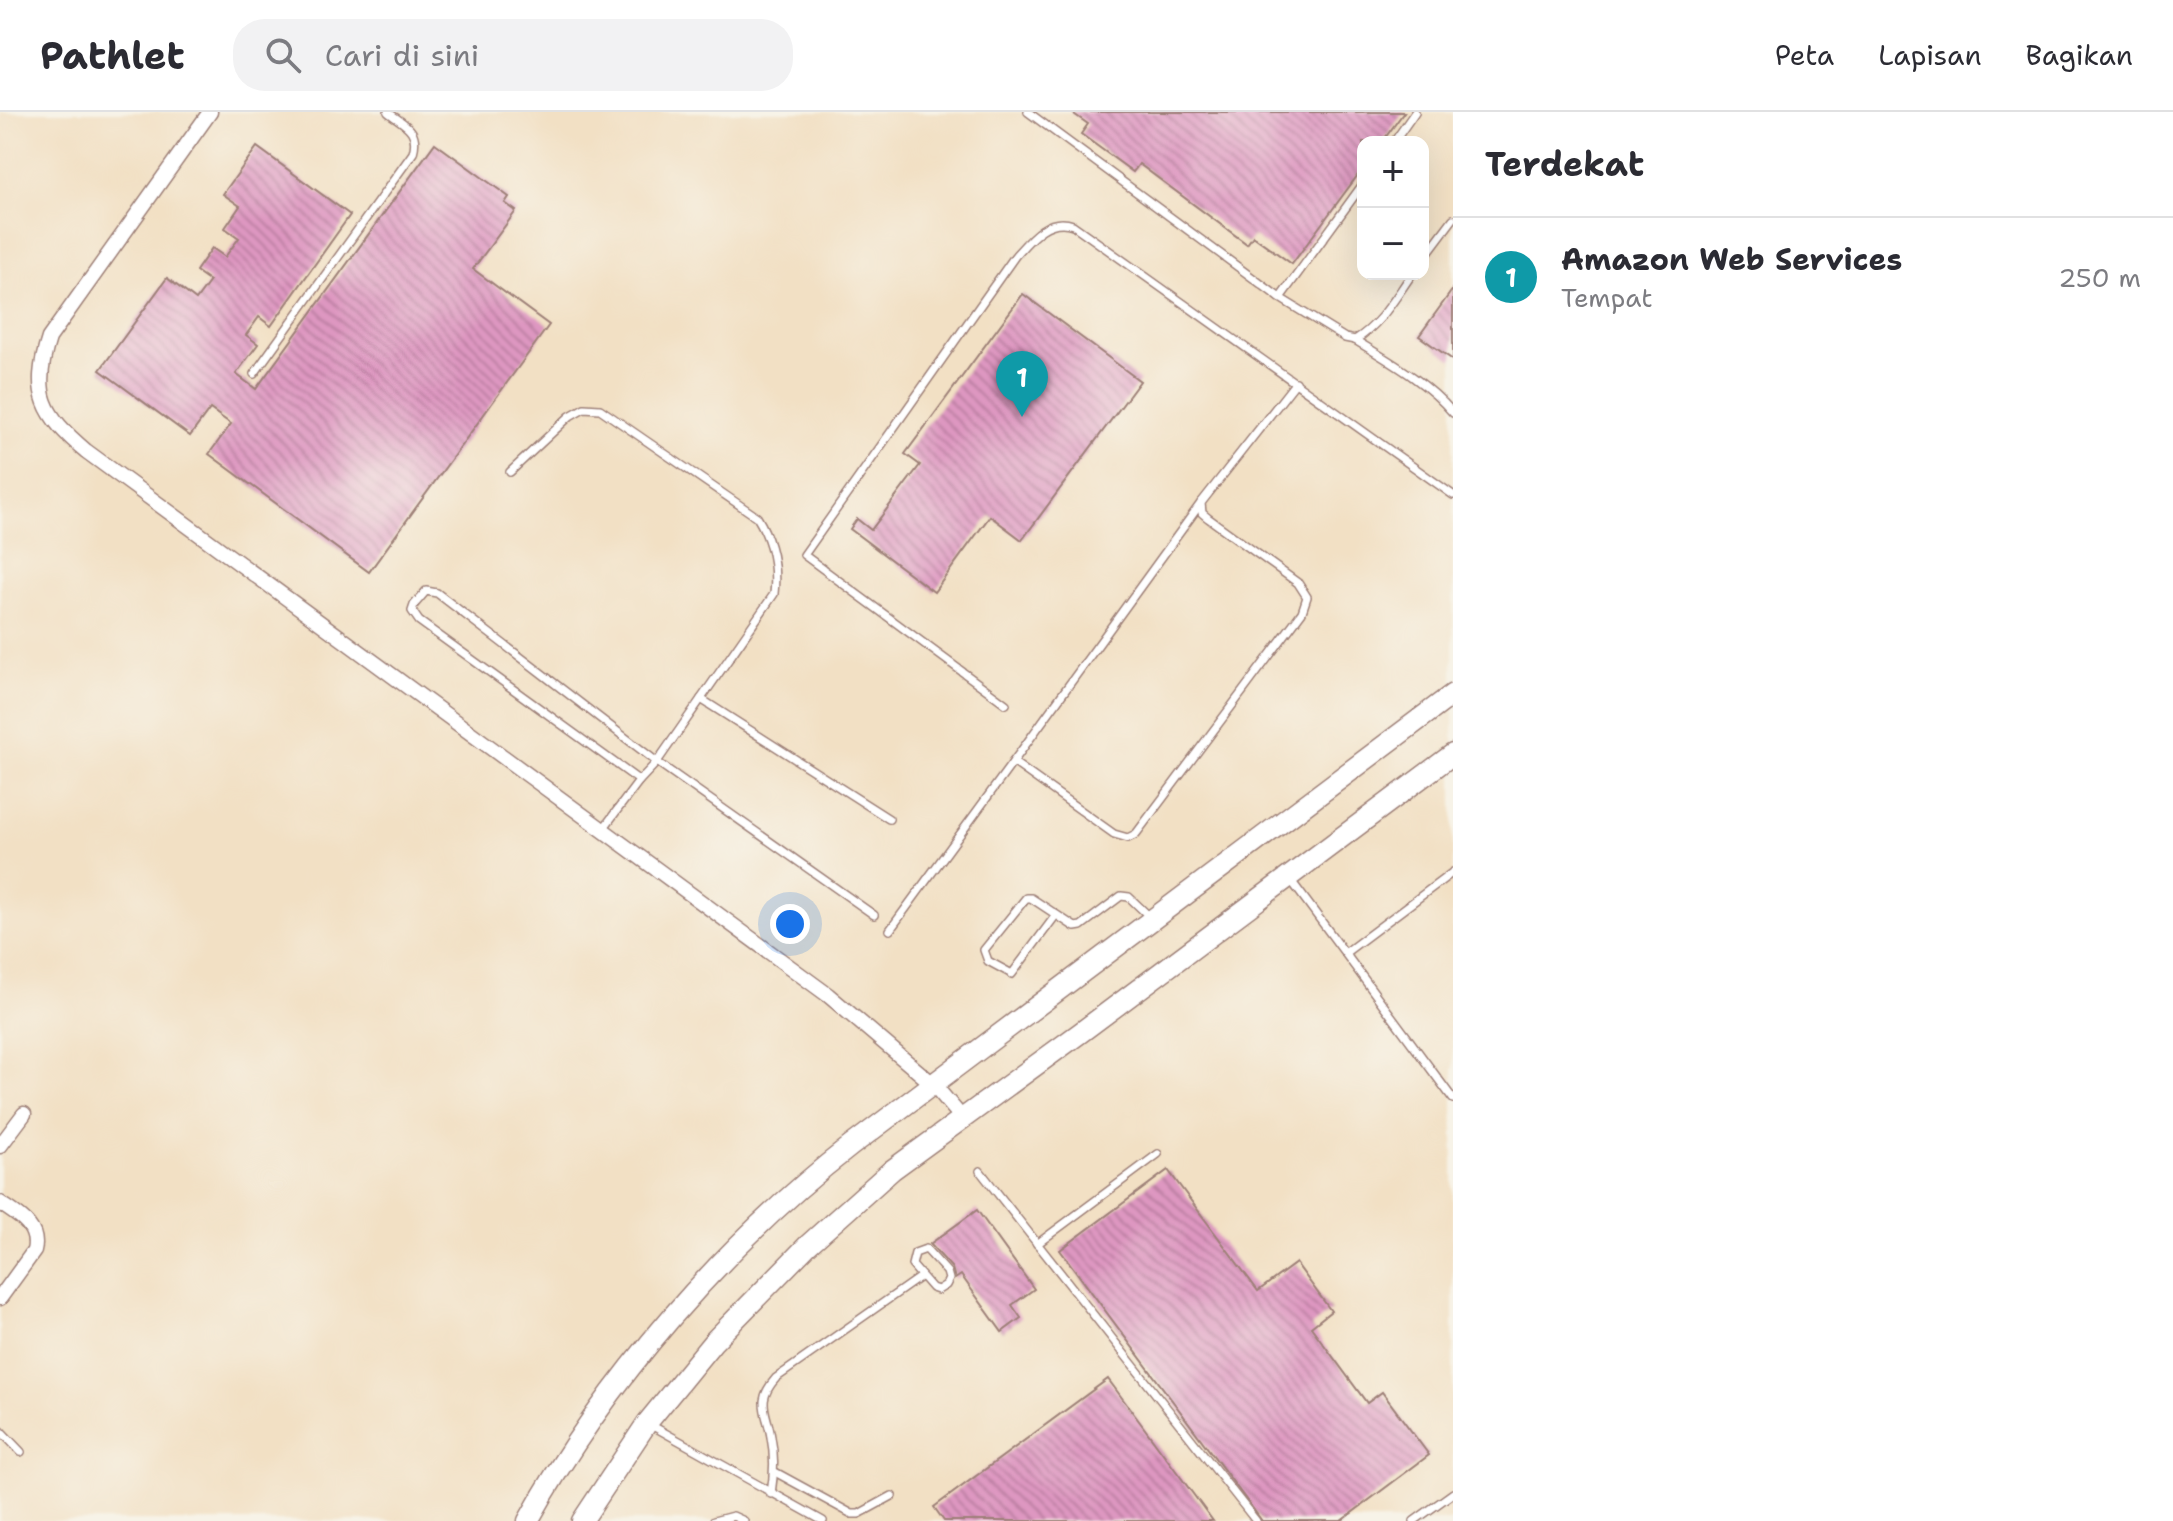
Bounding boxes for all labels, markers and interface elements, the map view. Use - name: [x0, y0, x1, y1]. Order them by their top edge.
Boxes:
- search box: [233, 19, 793, 91]
- text: Pathlet: [40, 30, 185, 81]
- icon: search: [261, 33, 305, 77]
- text: Cari di sini: [325, 35, 479, 76]
- text: Peta: [1775, 36, 1834, 74]
- text: Lapisan: [1878, 36, 1982, 74]
- text: Bagikan: [2026, 36, 2133, 74]
- map controls: [1357, 136, 1429, 280]
- button: +: [1357, 136, 1429, 208]
- text: Terdekat: [1485, 141, 1644, 187]
- button: −: [1357, 208, 1429, 280]
- text: Amazon Web Services: [1561, 239, 1902, 280]
- text: 1: [1505, 260, 1517, 295]
- text: 250 m: [2058, 260, 2141, 295]
- text: Tempat: [1561, 280, 1653, 315]
- pin: 1: [996, 351, 1048, 417]
- your location: [770, 904, 810, 944]

